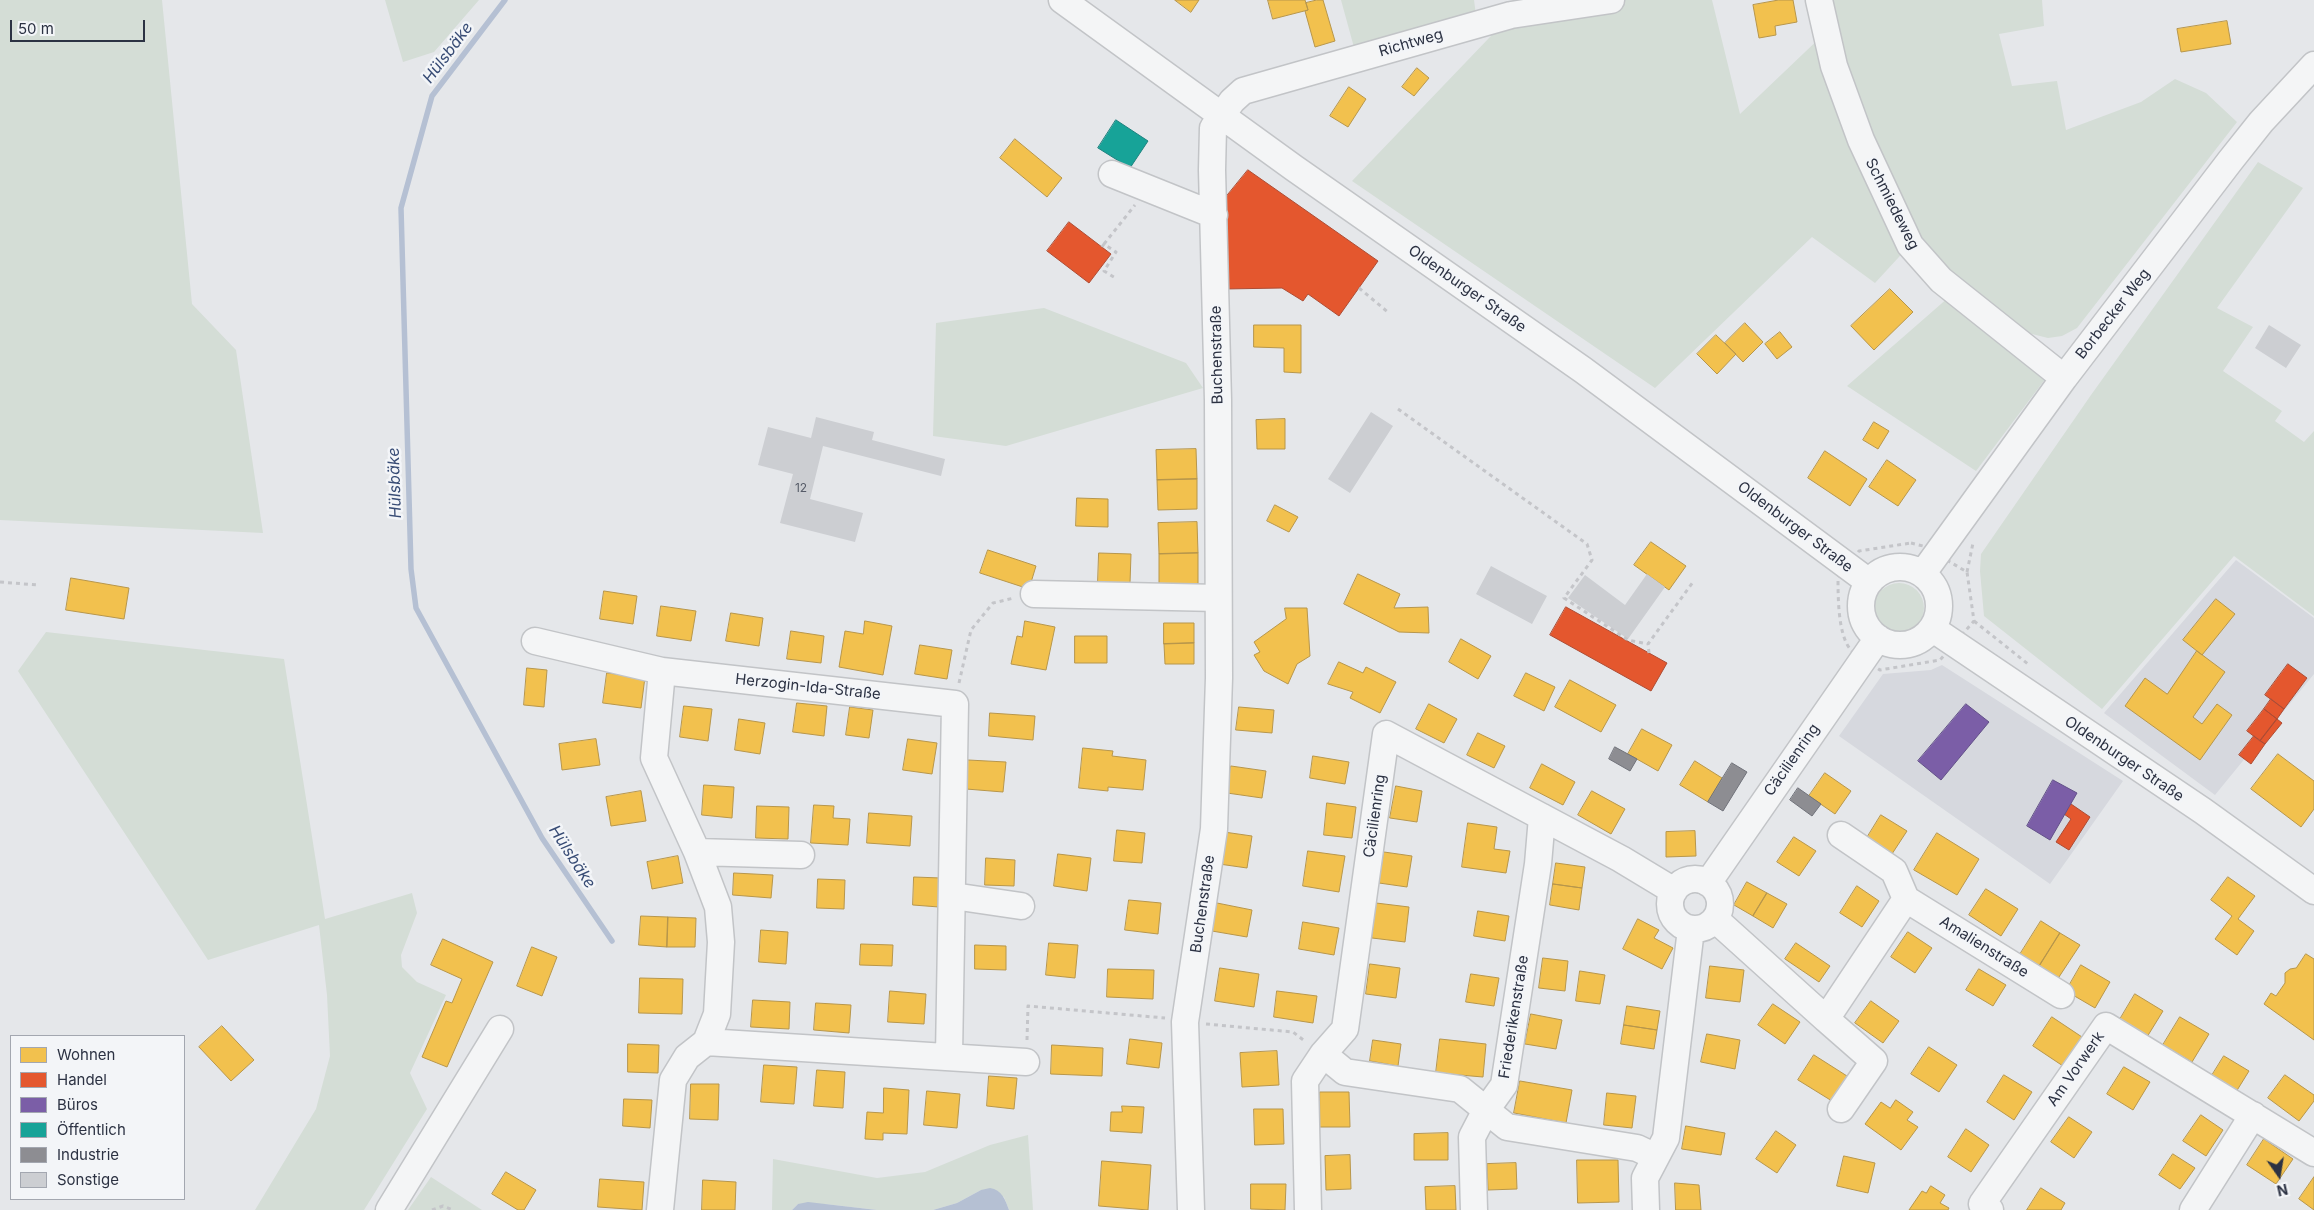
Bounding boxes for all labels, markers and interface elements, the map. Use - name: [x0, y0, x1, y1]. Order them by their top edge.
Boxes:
- scale bar: [12, 10, 148, 42]
- text: 50 m: [18, 19, 54, 38]
- water label: Hülsbäke: [419, 19, 477, 87]
- street label: Richtweg: [1377, 25, 1445, 61]
- street label: Schmiedeweg: [1861, 155, 1923, 253]
- street label: Oldenburger Straße: [1405, 242, 1529, 336]
- street label: Borbecker Weg: [2072, 265, 2154, 363]
- street label: Buchenstraße: [1207, 306, 1227, 404]
- water label: Hülsbäke: [384, 447, 406, 519]
- street label: Oldenburger Straße: [1734, 478, 1856, 576]
- house number: 12: [795, 481, 807, 495]
- street label: Herzogin-Ida-Straße: [734, 670, 882, 704]
- street label: Oldenburger Straße: [2061, 712, 2187, 806]
- street label: Cäcilienring: [1761, 720, 1823, 800]
- street label: Cäcilienring: [1360, 773, 1390, 859]
- water label: Hülsbäke: [545, 822, 599, 892]
- street label: Buchenstraße: [1187, 854, 1219, 954]
- street label: Amalienstraße: [1936, 912, 2032, 982]
- street label: Friederikenstraße: [1495, 954, 1533, 1080]
- street label: Am Vorwerk: [2044, 1028, 2108, 1110]
- legend: [10, 1035, 185, 1200]
- text: Wohnen: [57, 1045, 115, 1064]
- text: Handel: [57, 1070, 107, 1089]
- text: Büros: [57, 1095, 98, 1114]
- text: Öffentlich: [57, 1120, 126, 1139]
- text: Industrie: [57, 1145, 119, 1164]
- north arrow: [2254, 1150, 2304, 1200]
- text: Sonstige: [57, 1170, 119, 1189]
- text: N: [2275, 1181, 2290, 1200]

